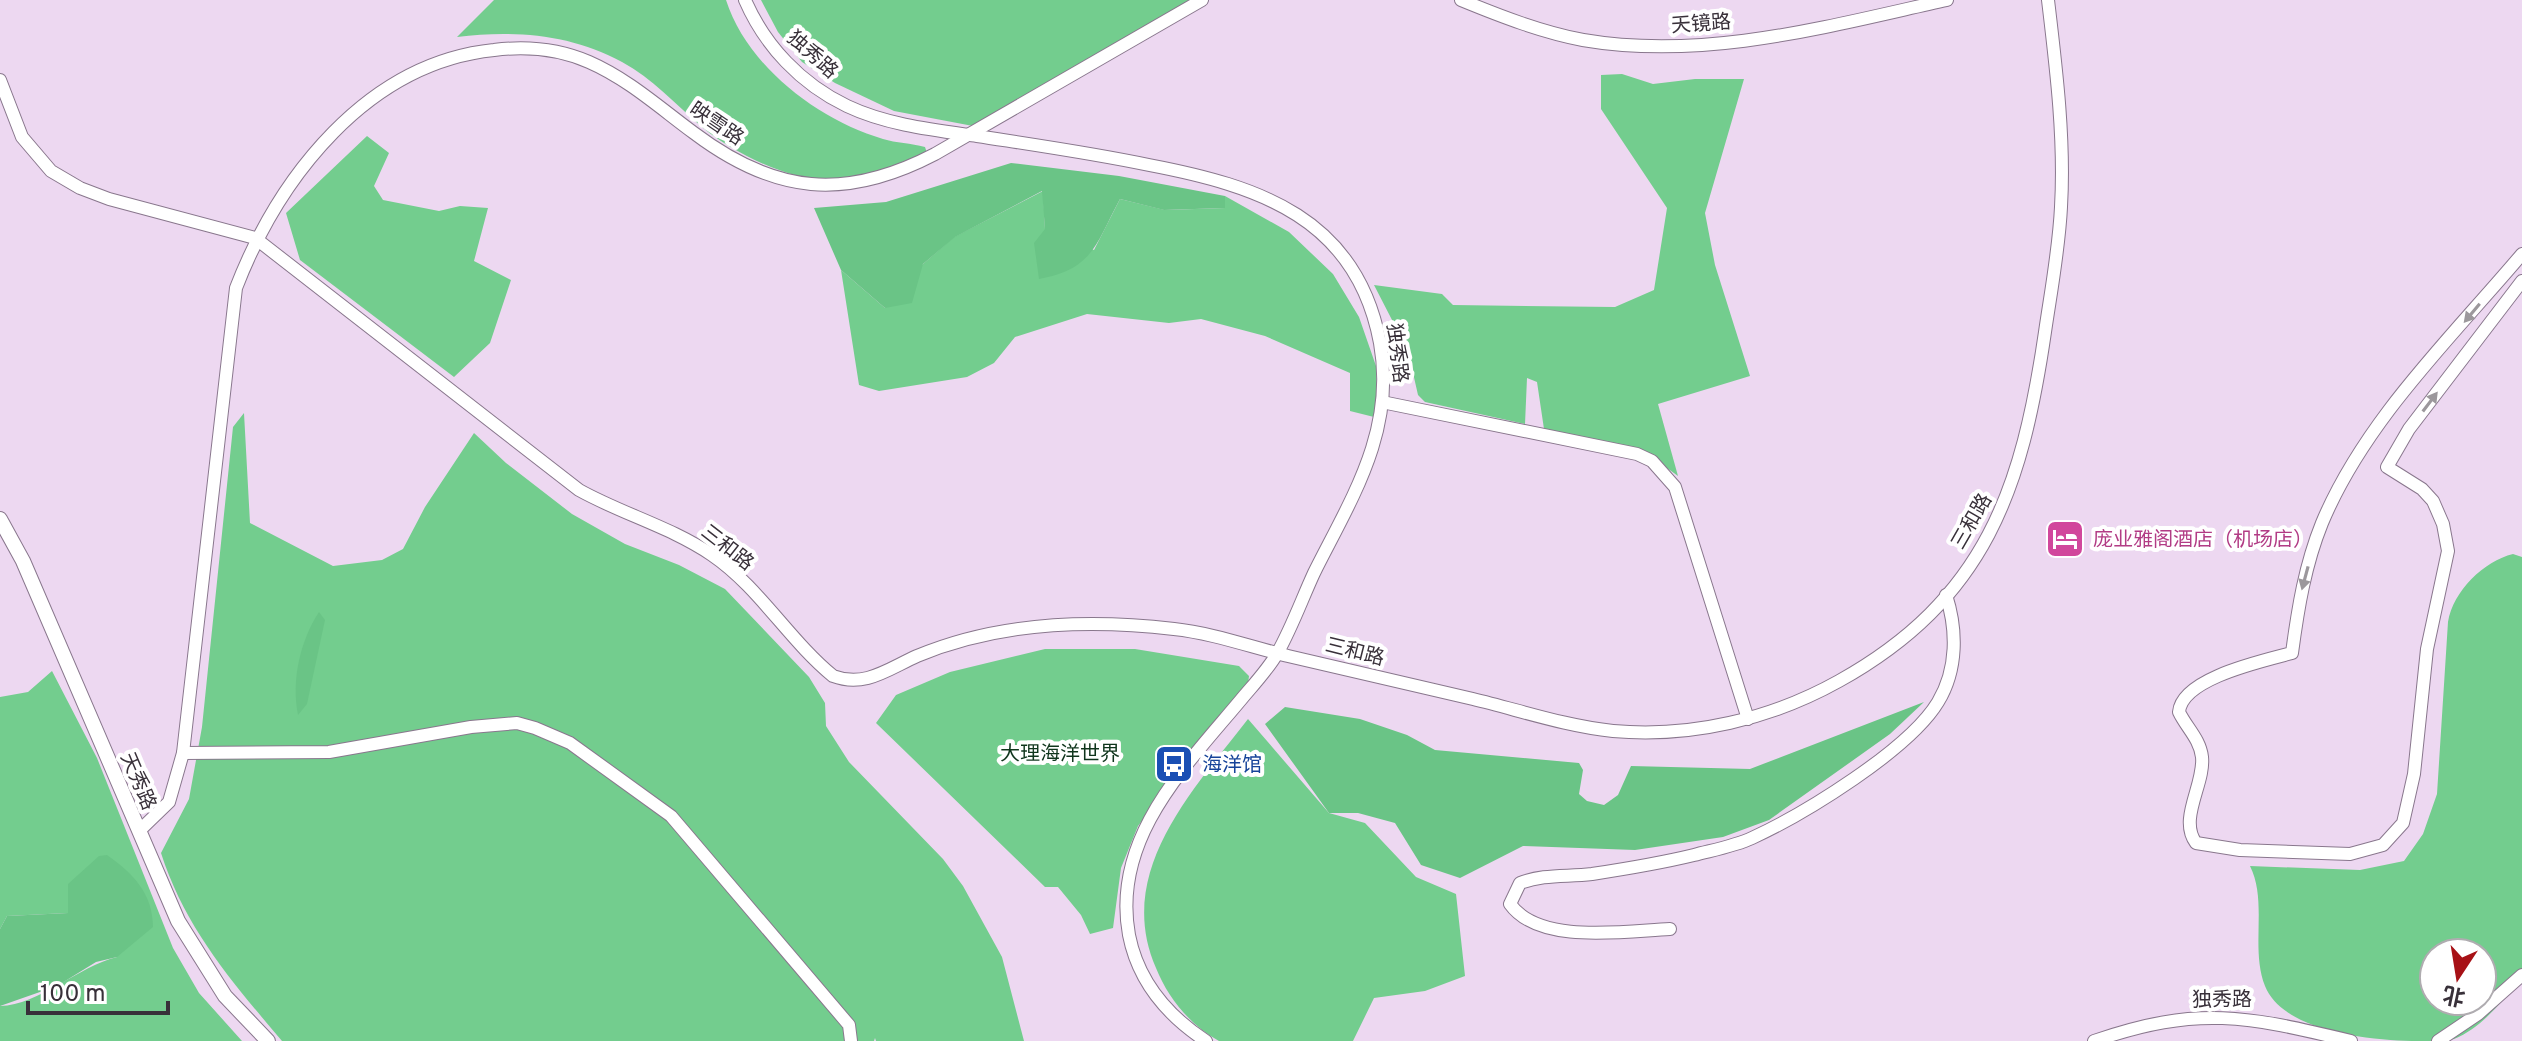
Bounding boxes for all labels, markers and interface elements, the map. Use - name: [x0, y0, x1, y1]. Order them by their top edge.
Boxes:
- street label: 天镜路: [1670, 10, 1732, 40]
- street label: 独秀路: [781, 26, 843, 85]
- street label: 映雪路: [684, 97, 748, 152]
- one-way arrow: [2464, 303, 2481, 323]
- street label: 独秀路: [1379, 322, 1413, 385]
- one-way arrow: [2421, 391, 2437, 412]
- street label: 三和路: [1946, 490, 1999, 554]
- hotel icon: 庞业雅阁酒店（机场店）: [2044, 518, 2086, 560]
- street label: 三和路: [695, 520, 758, 577]
- place label: 庞业雅阁酒店（机场店）: [2093, 528, 2313, 554]
- one-way arrow: [2298, 565, 2310, 590]
- street label: 三和路: [1322, 633, 1387, 673]
- park label: 大理海洋世界: [1000, 742, 1120, 768]
- bus stop icon: 海洋馆: [1153, 743, 1195, 785]
- street label: 天秀路: [113, 749, 161, 814]
- place label: 海洋馆: [1202, 753, 1262, 779]
- north arrow: [2418, 937, 2498, 1017]
- scale bar: [28, 965, 168, 1015]
- text: 北: [2441, 979, 2468, 1010]
- text: 100 m: [40, 980, 106, 1010]
- street label: 独秀路: [2192, 988, 2252, 1014]

